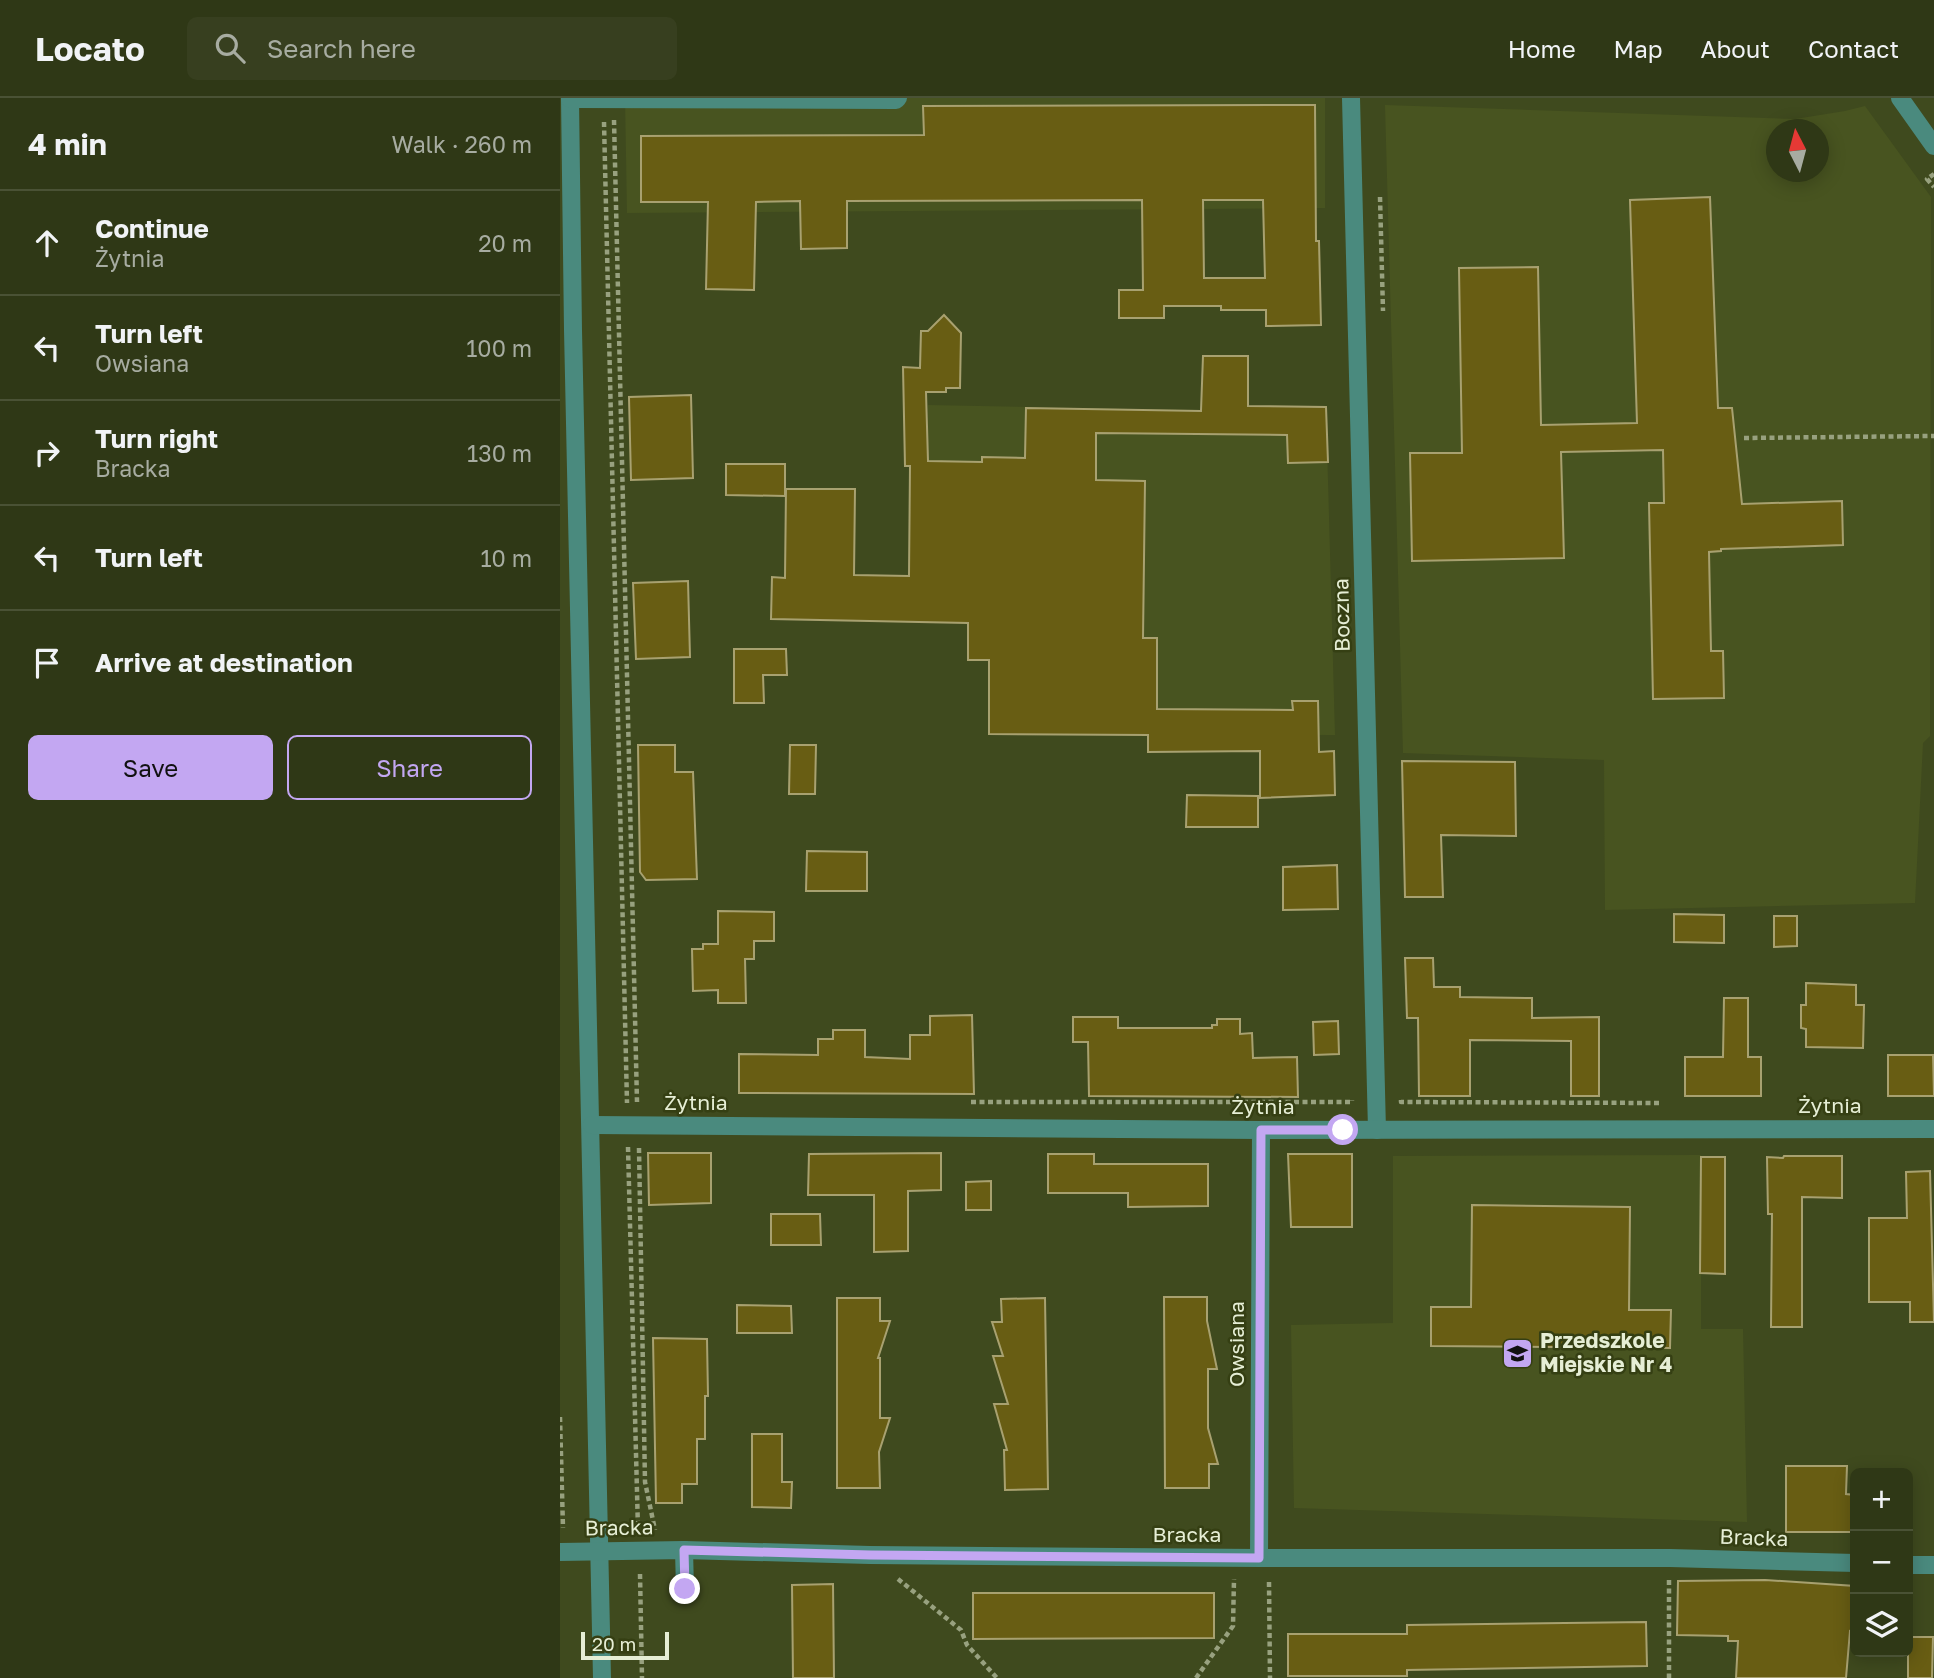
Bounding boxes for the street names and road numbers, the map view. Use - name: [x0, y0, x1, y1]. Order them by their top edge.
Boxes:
- street label: Boczna: [1327, 578, 1355, 652]
- street label: Żytnia: [664, 1089, 728, 1115]
- street label: Żytnia: [1798, 1092, 1862, 1118]
- street label: Żytnia: [1231, 1093, 1295, 1119]
- street label: Owsiana: [1223, 1301, 1249, 1387]
- street label: Bracka: [584, 1513, 654, 1541]
- street label: Bracka: [1153, 1521, 1221, 1547]
- street label: Bracka: [1719, 1523, 1789, 1551]

